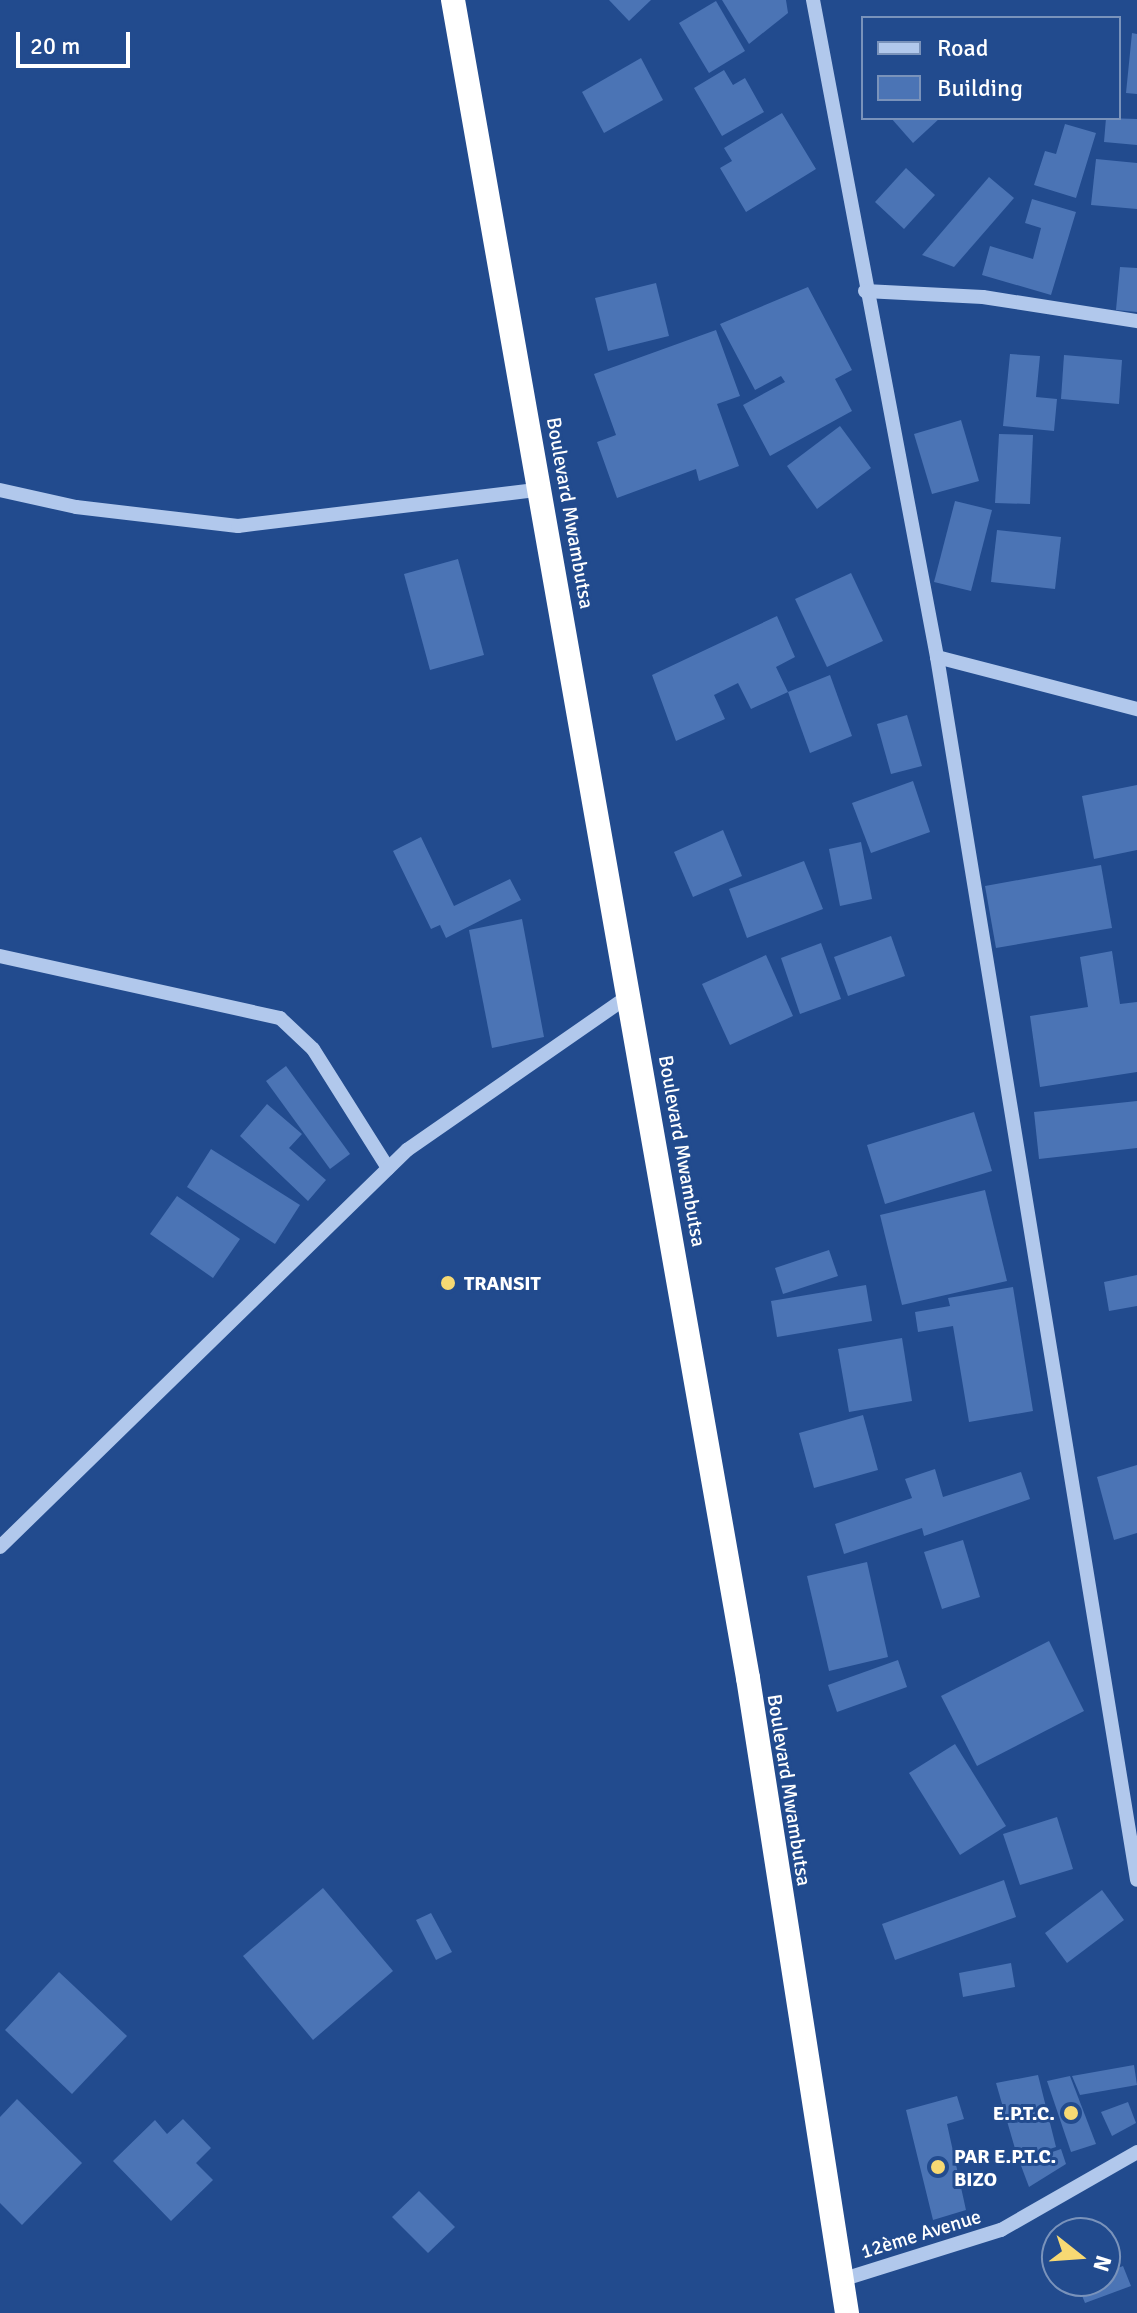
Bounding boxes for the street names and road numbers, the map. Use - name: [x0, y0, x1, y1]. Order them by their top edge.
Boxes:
- street label: Boulevard Mwambutsa: [541, 415, 599, 611]
- street label: Boulevard Mwambutsa: [653, 1053, 711, 1249]
- street label: Boulevard Mwambutsa: [762, 1692, 816, 1888]
- street label: 12ème Avenue: [858, 2204, 984, 2264]

